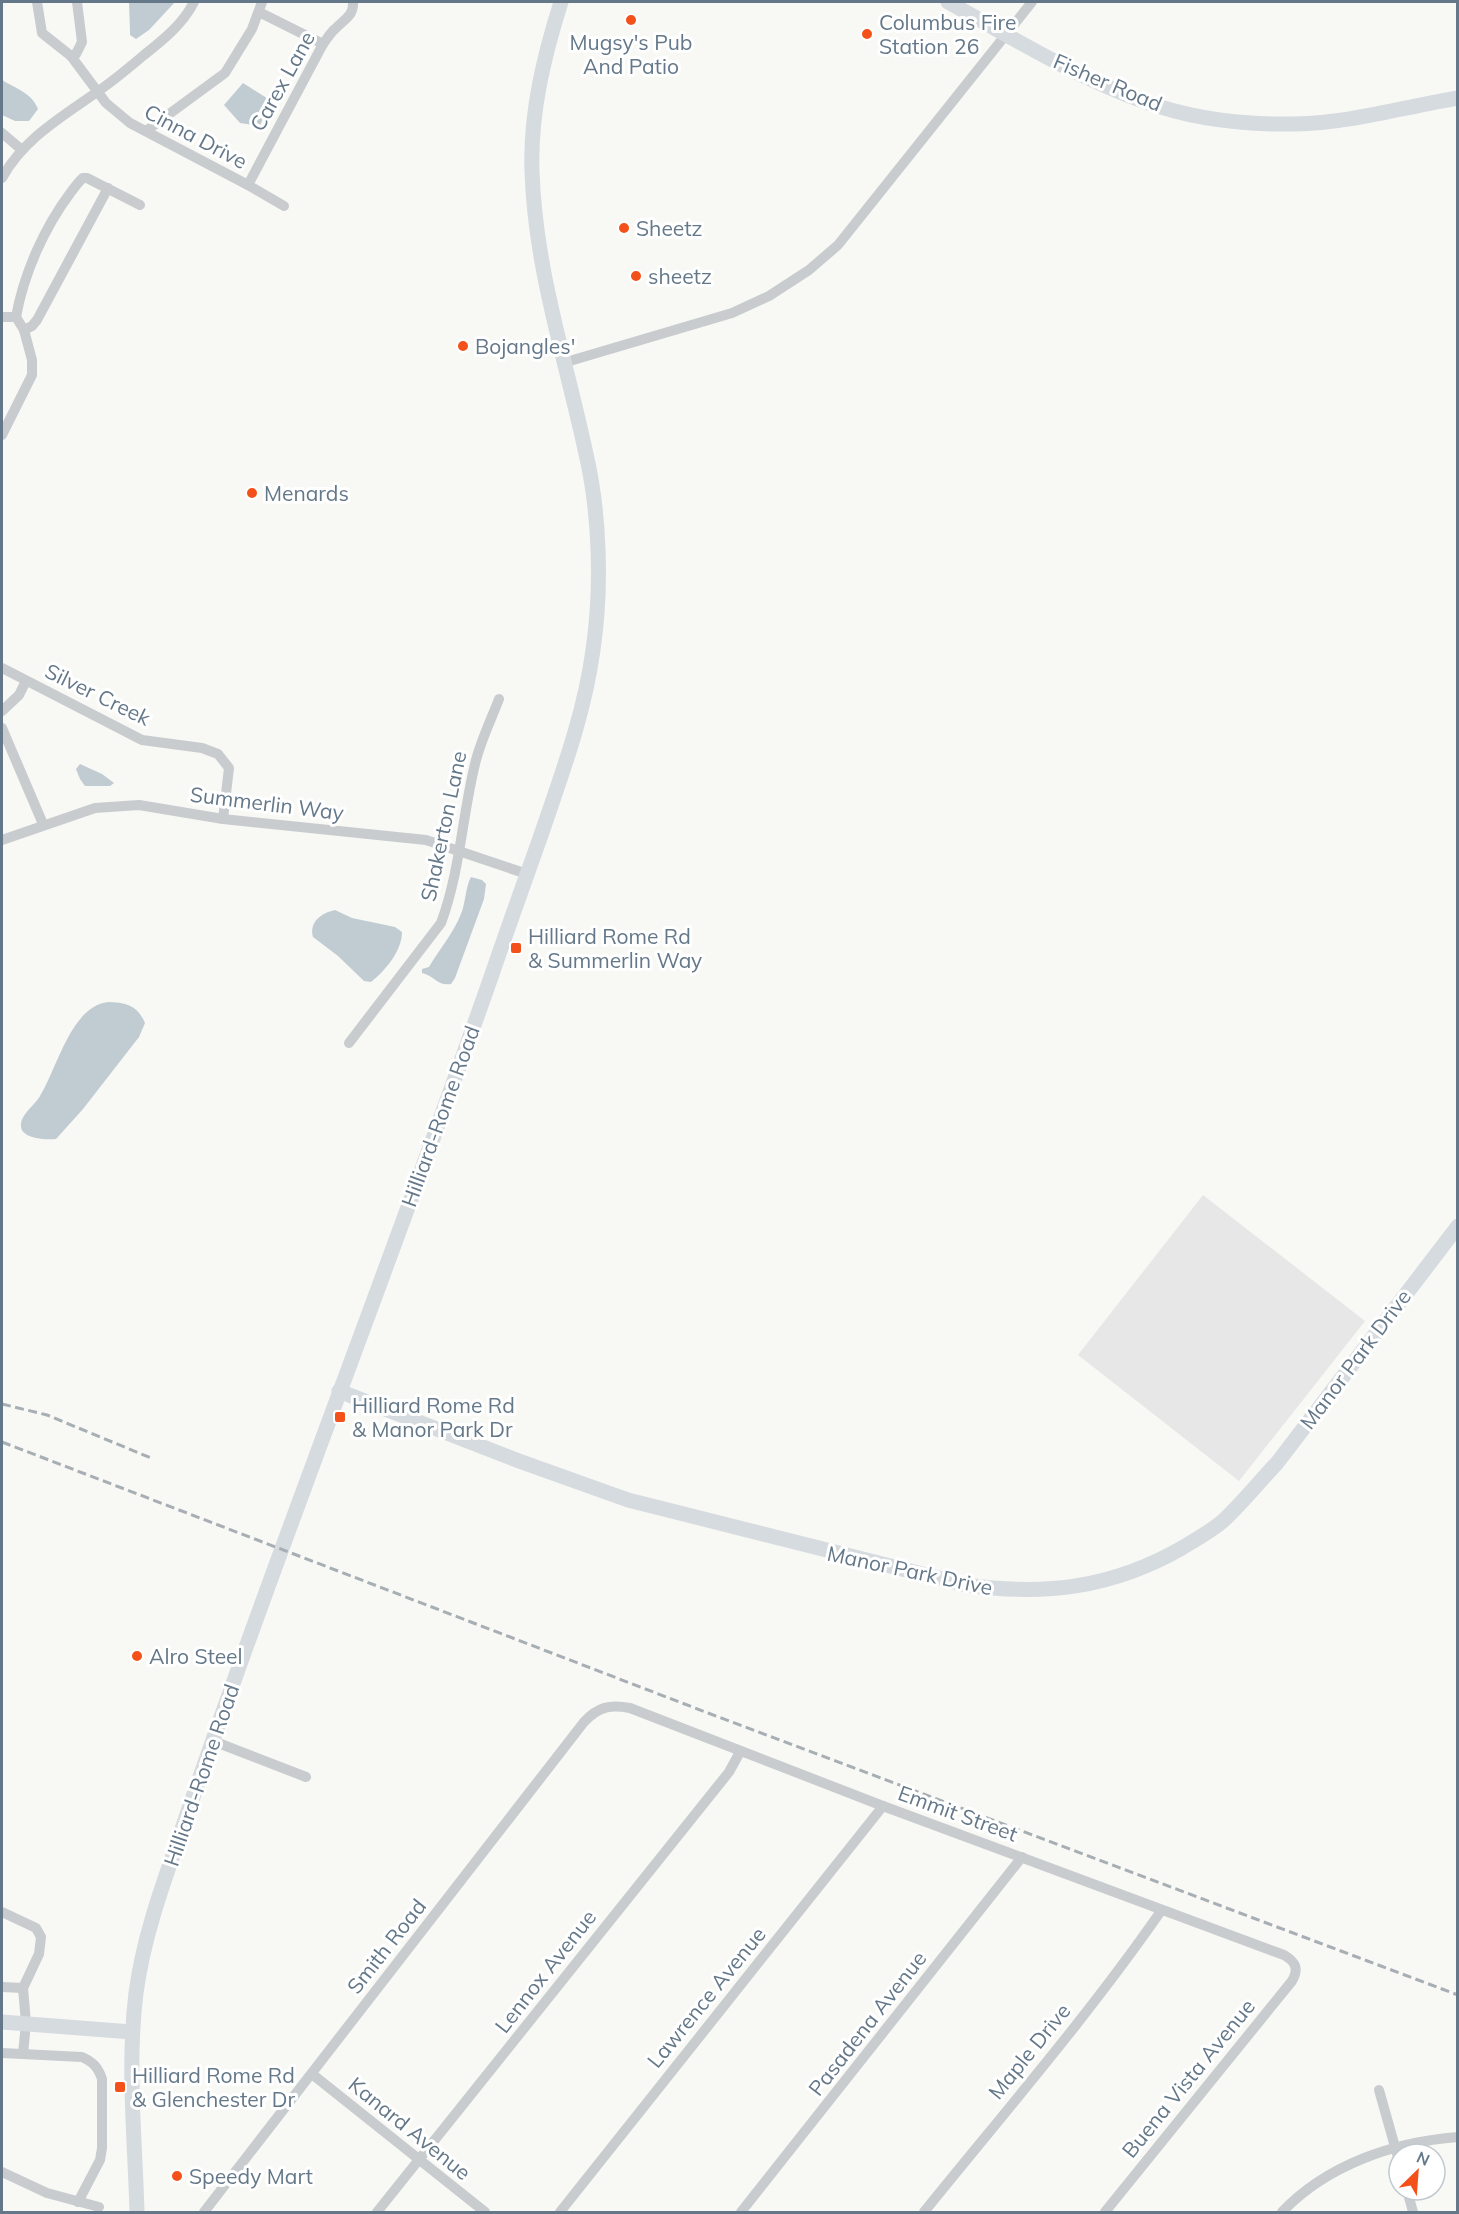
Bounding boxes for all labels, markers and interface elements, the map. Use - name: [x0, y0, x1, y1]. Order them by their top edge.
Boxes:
- place label: Columbus Fire Station 26: [879, 9, 1017, 59]
- marker: Mugsy's Pub And Patio: [624, 13, 638, 27]
- street label: Carex Lane: [244, 27, 320, 135]
- marker: Columbus Fire Station 26: [860, 27, 874, 41]
- place label: Mugsy's Pub And Patio: [570, 29, 692, 79]
- street label: Fisher Road: [1050, 47, 1166, 117]
- street label: Cinna Drive: [140, 98, 252, 174]
- place label: Sheetz: [636, 215, 703, 241]
- marker: Sheetz: [617, 221, 631, 235]
- place label: sheetz: [648, 263, 712, 289]
- marker: sheetz: [629, 269, 643, 283]
- place label: Bojangles': [475, 333, 575, 359]
- marker: Bojangles': [456, 339, 470, 353]
- place label: Menards: [264, 480, 349, 506]
- marker: Menards: [245, 486, 259, 500]
- street label: Silver Creek: [41, 657, 155, 731]
- street label: Shakerton Lane: [414, 748, 472, 904]
- street label: Summerlin Way: [189, 781, 345, 825]
- place label: Hilliard Rome Rd & Summerlin Way: [528, 923, 702, 973]
- marker: Hilliard Rome Rd & Summerlin Way: [509, 941, 523, 955]
- street label: Hilliard-Rome Road: [395, 1022, 485, 1210]
- street label: Manor Park Drive: [1294, 1284, 1416, 1434]
- place label: Hilliard Rome Rd & Manor Park Dr: [352, 1392, 515, 1442]
- marker: Hilliard Rome Rd & Manor Park Dr: [333, 1410, 347, 1424]
- street label: Manor Park Drive: [825, 1540, 995, 1600]
- place label: Alro Steel: [149, 1643, 243, 1669]
- marker: Alro Steel: [130, 1649, 144, 1663]
- street label: Hilliard-Rome Road: [158, 1681, 244, 1869]
- street label: Emmit Street: [895, 1779, 1021, 1847]
- street label: Smith Road: [341, 1893, 431, 1999]
- street label: Lennox Avenue: [489, 1904, 601, 2038]
- street label: Lawrence Avenue: [641, 1921, 771, 2073]
- street label: Pasadena Avenue: [802, 1946, 932, 2100]
- street label: Buena Vista Avenue: [1116, 1993, 1260, 2163]
- street label: Maple Drive: [982, 1998, 1076, 2104]
- place label: Hilliard Rome Rd & Glenchester Dr: [132, 2062, 296, 2112]
- street label: Kanard Avenue: [344, 2071, 476, 2185]
- marker: Hilliard Rome Rd & Glenchester Dr: [113, 2080, 127, 2094]
- north arrow: [1387, 2142, 1447, 2202]
- text: N: [1414, 2147, 1433, 2170]
- place label: Speedy Mart: [189, 2163, 313, 2189]
- marker: Speedy Mart: [170, 2169, 184, 2183]

